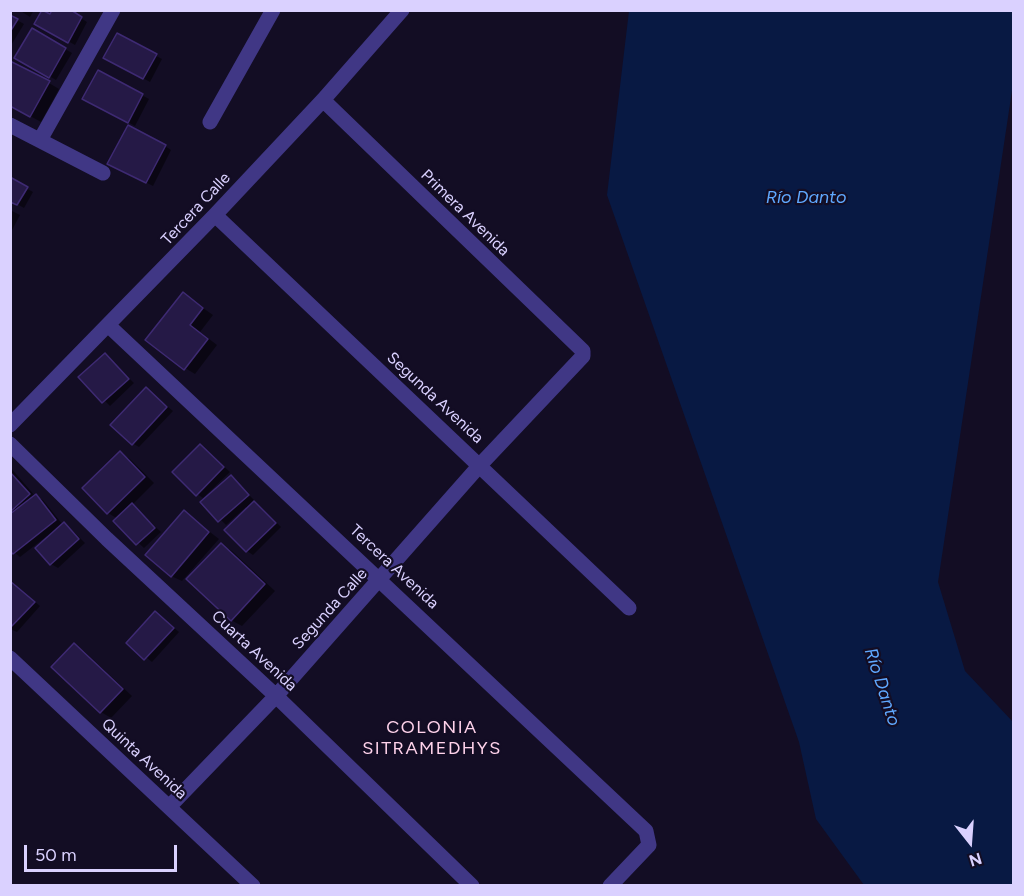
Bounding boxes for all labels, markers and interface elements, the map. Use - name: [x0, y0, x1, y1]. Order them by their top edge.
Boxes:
- street label: Primera Avenida: [417, 166, 513, 260]
- street label: Tercera Calle: [157, 169, 235, 249]
- water label: Río Danto: [766, 187, 846, 209]
- street label: Segunda Avenida: [383, 348, 487, 448]
- street label: Tercera Avenida: [346, 521, 442, 613]
- street label: Segunda Calle: [288, 564, 372, 654]
- street label: Cuarta Avenida: [207, 607, 301, 695]
- water label: Río Danto: [859, 645, 905, 729]
- street label: Quinta Avenida: [97, 715, 191, 803]
- district label: COLONIA SITRAMEDHYS: [362, 717, 502, 760]
- north arrow: [940, 812, 1000, 872]
- scale bar: [27, 833, 180, 871]
- text: 50 m: [35, 844, 77, 866]
- text: N: [967, 849, 984, 871]

